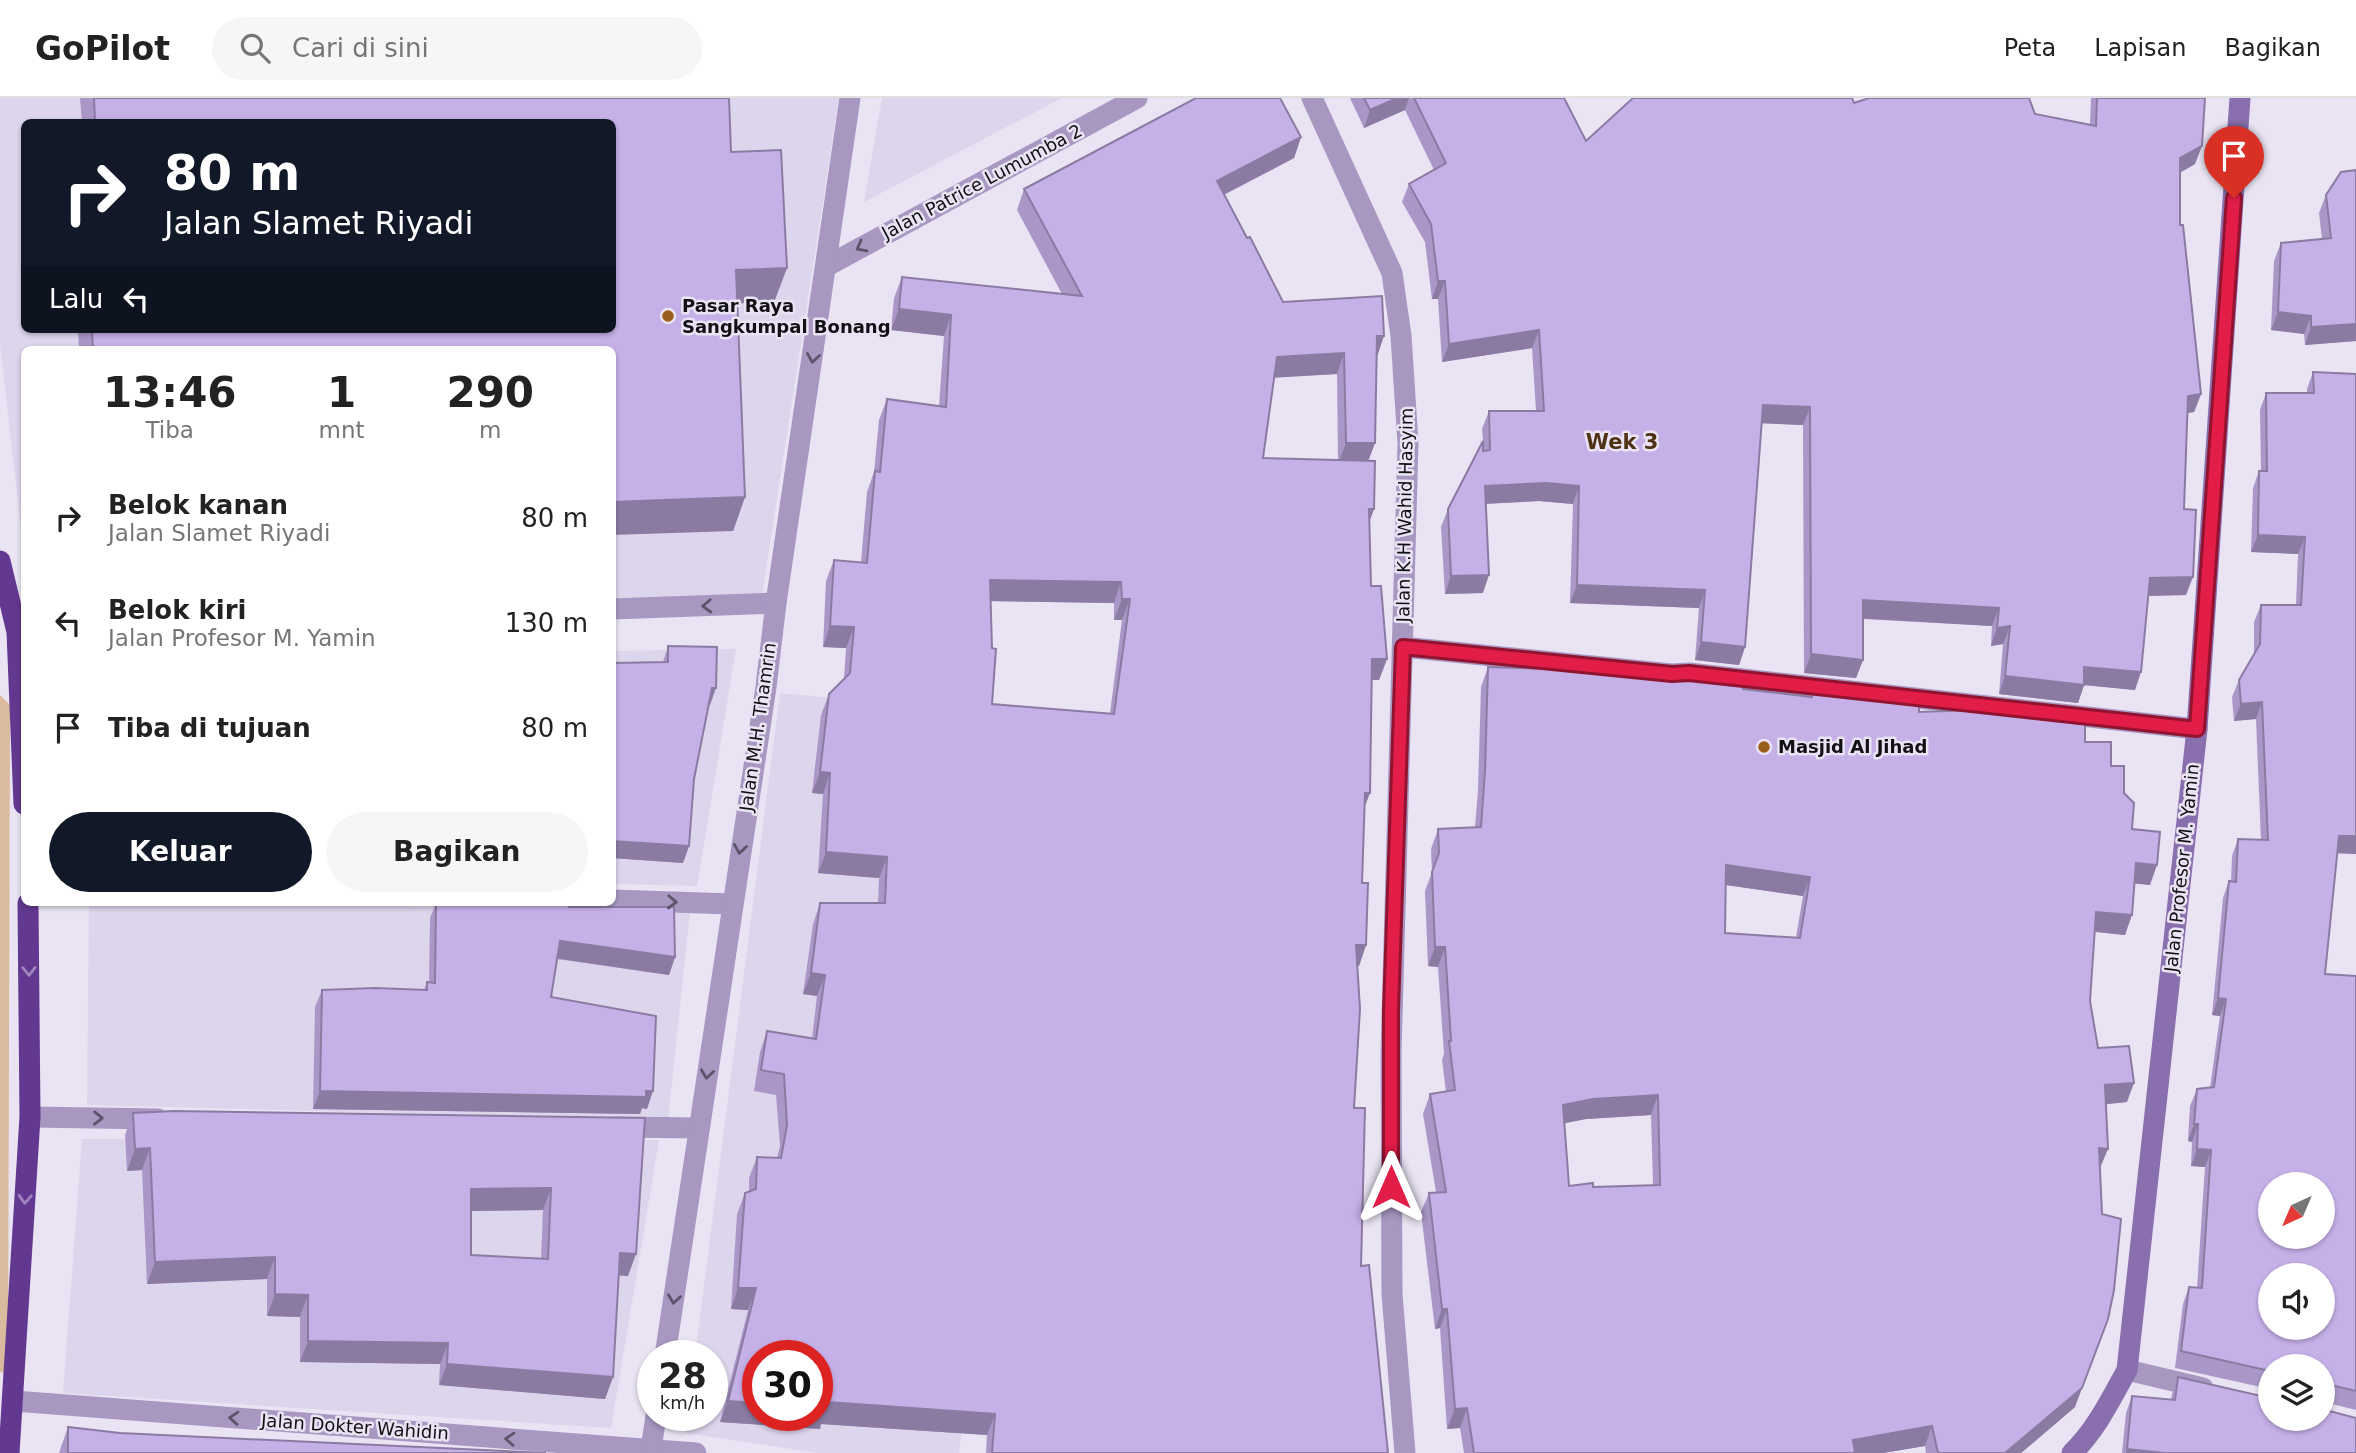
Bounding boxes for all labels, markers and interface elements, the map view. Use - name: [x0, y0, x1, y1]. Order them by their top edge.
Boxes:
- search box: [212, 17, 702, 80]
- text: GoPilot: [35, 29, 170, 68]
- icon: search: [236, 29, 274, 67]
- text: Cari di sini: [292, 33, 429, 63]
- text: Peta: [2004, 34, 2056, 62]
- text: Lapisan: [2094, 34, 2187, 62]
- text: Bagikan: [2225, 34, 2321, 62]
- street label: Jalan Patrice Lumumba 2: [877, 120, 1086, 244]
- pin: [2204, 126, 2264, 198]
- icon: arrive: [2215, 137, 2253, 175]
- text: 80 m: [164, 145, 300, 202]
- icon: right: [49, 147, 140, 238]
- text: Jalan Slamet Riyadi: [164, 204, 473, 242]
- one-way arrow: [856, 239, 868, 252]
- icon: left: [117, 280, 155, 318]
- text: Lalu: [49, 284, 103, 314]
- place label: Pasar Raya Sangkumpal Bonang: [682, 295, 891, 337]
- marker: Pasar Raya Sangkumpal Bonang: [660, 308, 676, 324]
- one-way arrow: [806, 352, 821, 364]
- text: 13:46: [103, 368, 237, 417]
- text: 1: [327, 368, 356, 417]
- text: 290: [446, 368, 534, 417]
- street label: Jalan K.H Wahid Hasyim: [1392, 407, 1417, 623]
- text: Tiba: [146, 417, 194, 443]
- text: mnt: [319, 417, 365, 443]
- text: m: [479, 417, 501, 443]
- district label: Wek 3: [1586, 430, 1658, 454]
- text: Belok kanan: [108, 490, 288, 520]
- icon: right: [49, 499, 87, 537]
- text: 80 m: [521, 503, 588, 533]
- text: Jalan Slamet Riyadi: [108, 520, 330, 546]
- text: Belok kiri: [108, 595, 247, 625]
- one-way arrow: [702, 598, 713, 613]
- icon: left: [49, 604, 87, 642]
- text: 130 m: [505, 608, 588, 638]
- text: Jalan Profesor M. Yamin: [108, 625, 376, 651]
- street label: Jalan M.H. Thamrin: [735, 641, 780, 814]
- icon: arrive: [49, 709, 87, 747]
- text: Tiba di tujuan: [108, 713, 311, 743]
- text: 80 m: [521, 713, 588, 743]
- place label: Masjid Al Jihad: [1778, 736, 1927, 757]
- marker: Masjid Al Jihad: [1756, 739, 1772, 755]
- street label: Jalan Profesor M. Yamin: [2160, 763, 2203, 974]
- button: Keluar: [49, 812, 312, 892]
- button: Bagikan: [326, 812, 588, 892]
- one-way arrow: [733, 843, 748, 855]
- one-way arrow: [667, 895, 678, 910]
- one-way arrow: [21, 966, 37, 977]
- one-way arrow: [700, 1068, 715, 1080]
- one-way arrow: [93, 1111, 104, 1126]
- position arrow: [1354, 1150, 1428, 1224]
- north arrow: [2258, 1172, 2334, 1250]
- map controls: [2258, 1172, 2335, 1431]
- one-way arrow: [18, 1193, 33, 1204]
- button: sound: [2258, 1263, 2335, 1340]
- one-way arrow: [666, 1294, 681, 1305]
- speed limit sign: 30: [742, 1340, 833, 1431]
- button: layers: [2258, 1354, 2335, 1431]
- text: 28: [658, 1356, 707, 1396]
- text: km/h: [660, 1392, 705, 1413]
- street label: Jalan Dokter Wahidin: [260, 1409, 450, 1444]
- one-way arrow: [229, 1411, 240, 1426]
- one-way arrow: [504, 1432, 515, 1447]

